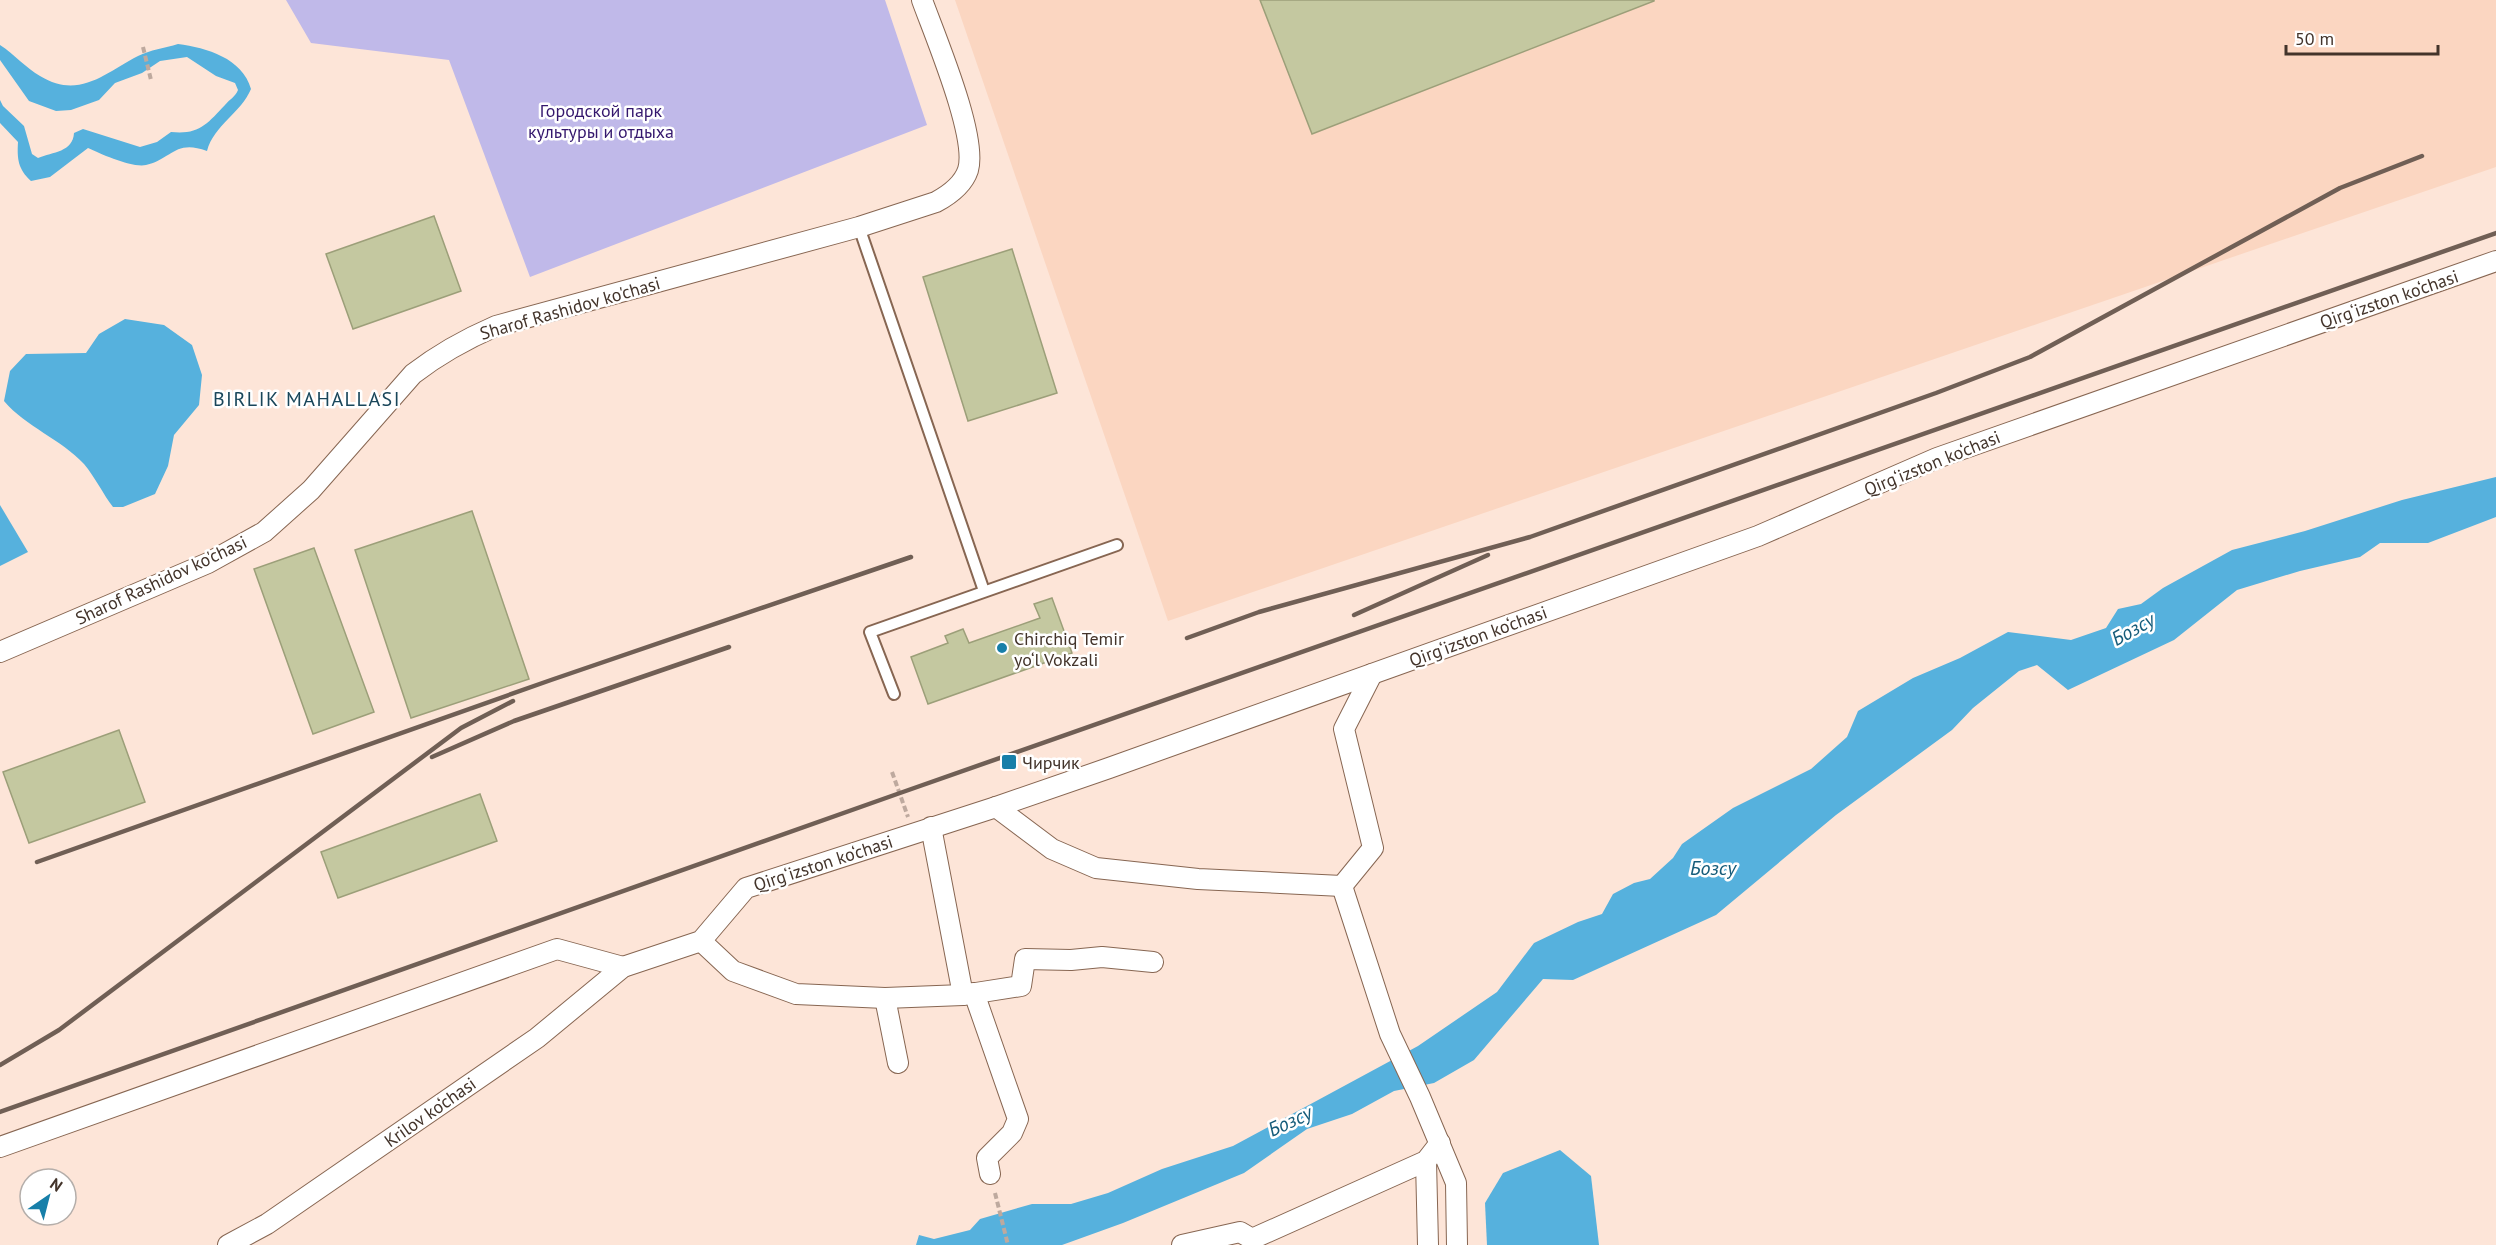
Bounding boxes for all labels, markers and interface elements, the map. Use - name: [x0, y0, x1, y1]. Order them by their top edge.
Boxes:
- scale bar: [2286, 18, 2438, 56]
- text: 50 m: [2295, 27, 2334, 50]
- park label: Городской парк культуры и отдыха: [528, 99, 674, 143]
- street label: Qirg‘izston ko‘chasi: [2317, 264, 2461, 334]
- street label: Sharof Rashidov ko'chasi: [477, 271, 663, 345]
- district label: BIRLIK MAHALLASI: [213, 386, 401, 412]
- street label: Qirg‘izston ko‘chasi: [1860, 425, 2004, 501]
- street label: Sharof Rashidov ko'chasi: [72, 530, 250, 630]
- street label: Qirg‘izston ko‘chasi: [1406, 600, 1550, 672]
- water label: Бозсу: [2107, 606, 2160, 652]
- place label: Chirchiq Temir yo‘l Vokzali: [1014, 627, 1124, 671]
- marker: Chirchiq Temir yo‘l Vokzali: [995, 641, 1009, 655]
- place label: Чирчик: [1022, 751, 1080, 774]
- marker: Чирчик: [1000, 753, 1018, 771]
- street label: Qirg‘izston ko‘chasi: [750, 830, 896, 896]
- water label: Бозсу: [1690, 855, 1737, 881]
- street label: Krilov ko‘chasi: [380, 1072, 480, 1152]
- water label: Бозсу: [1264, 1099, 1317, 1143]
- north arrow: [18, 1167, 78, 1227]
- text: N: [47, 1174, 67, 1196]

